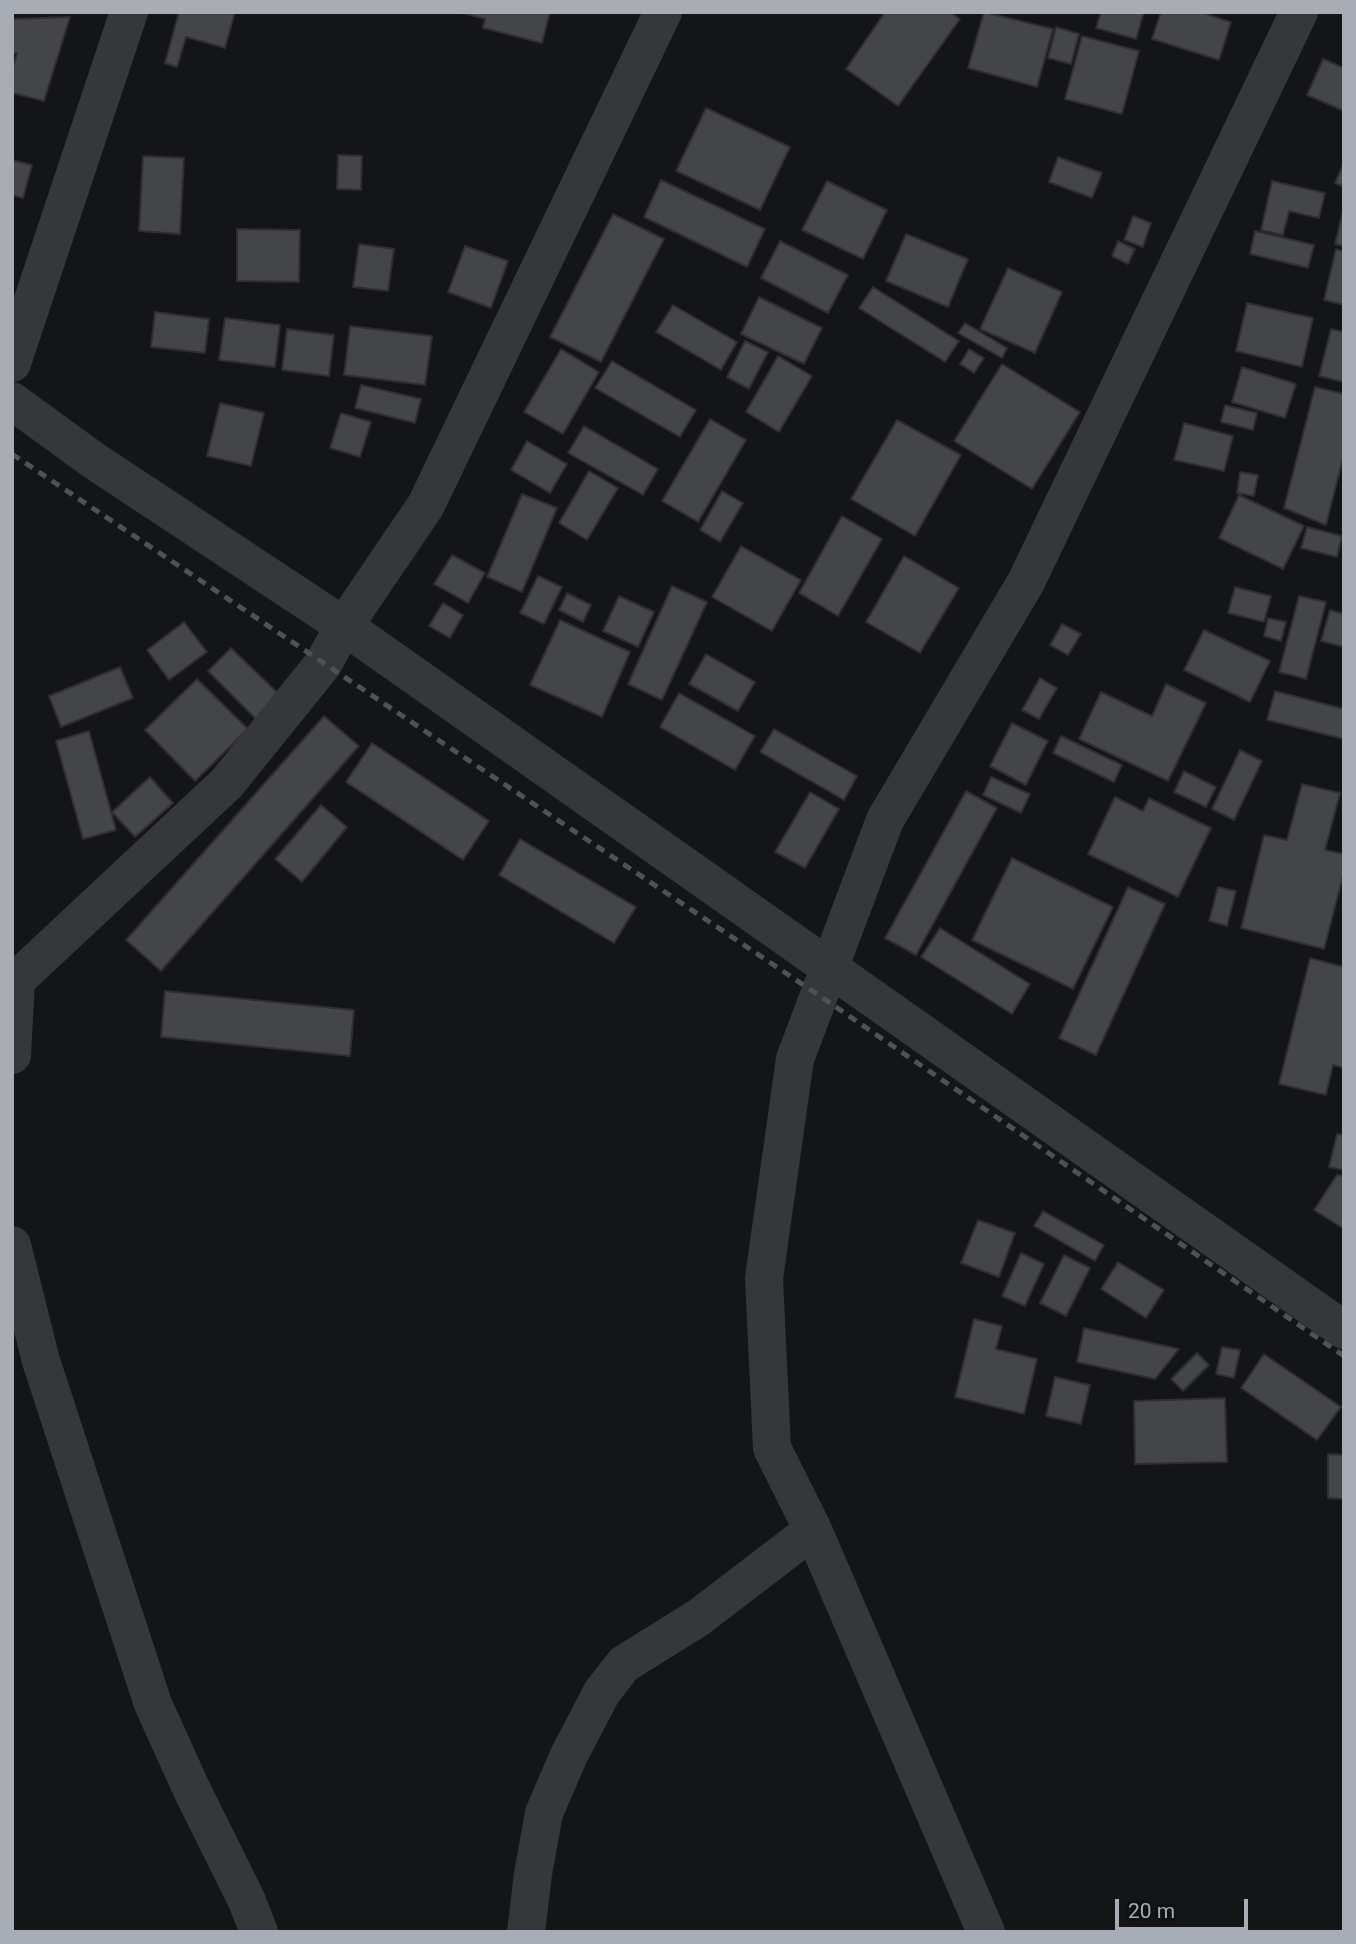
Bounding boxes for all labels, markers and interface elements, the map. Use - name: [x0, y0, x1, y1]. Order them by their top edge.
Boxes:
- scale bar: [1118, 1884, 1251, 1928]
- text: 20 m: [1128, 1899, 1175, 1923]

